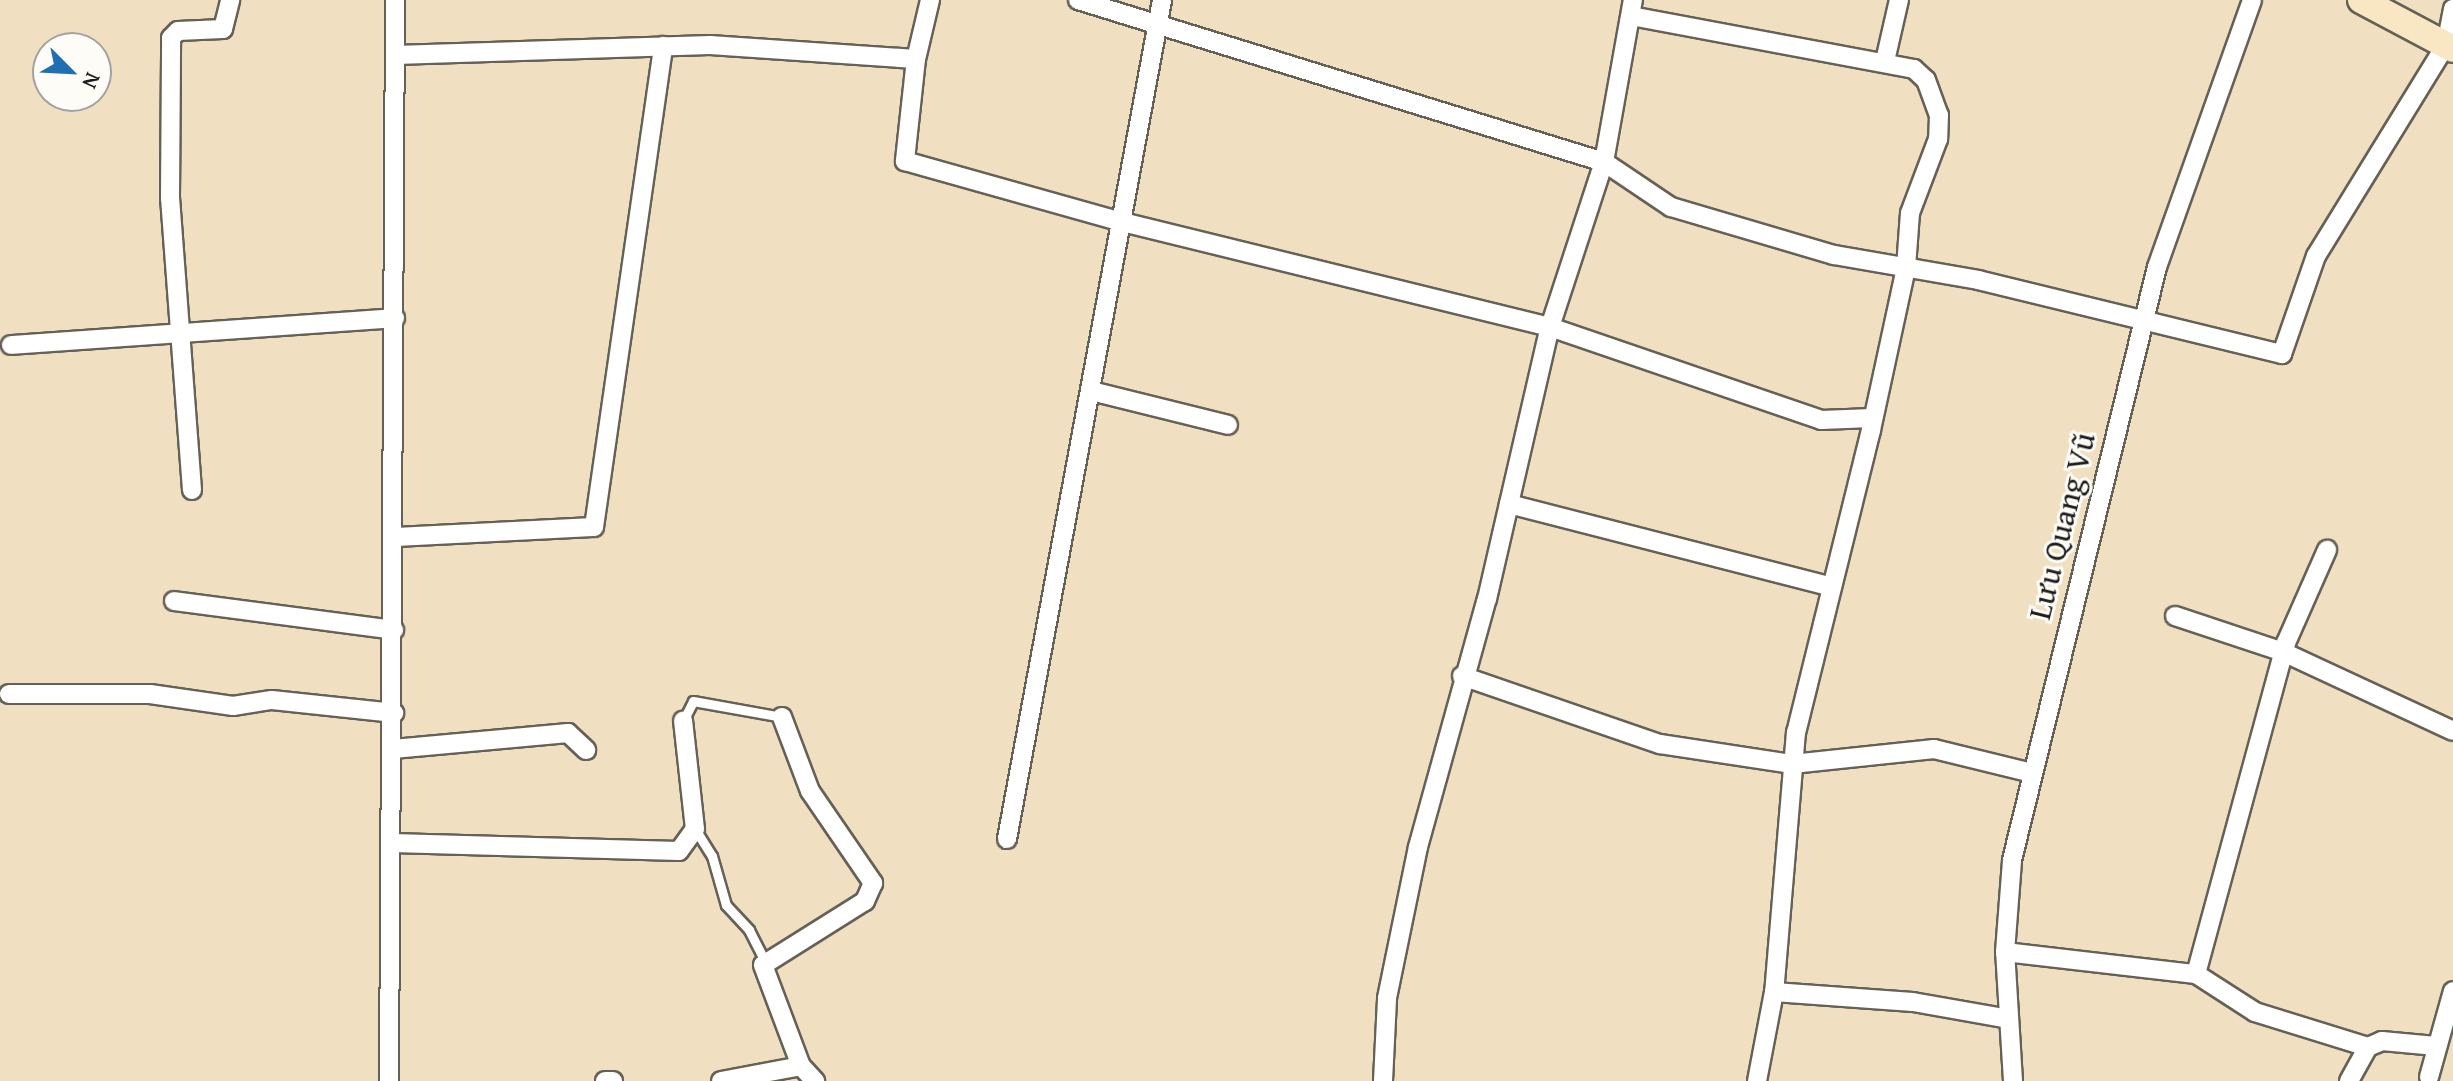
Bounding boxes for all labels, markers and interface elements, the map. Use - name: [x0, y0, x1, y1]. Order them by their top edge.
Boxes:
- north arrow: [32, 32, 112, 112]
- text: N: [74, 68, 110, 94]
- street label: Lưu Quang Vũ: [2020, 429, 2104, 623]

